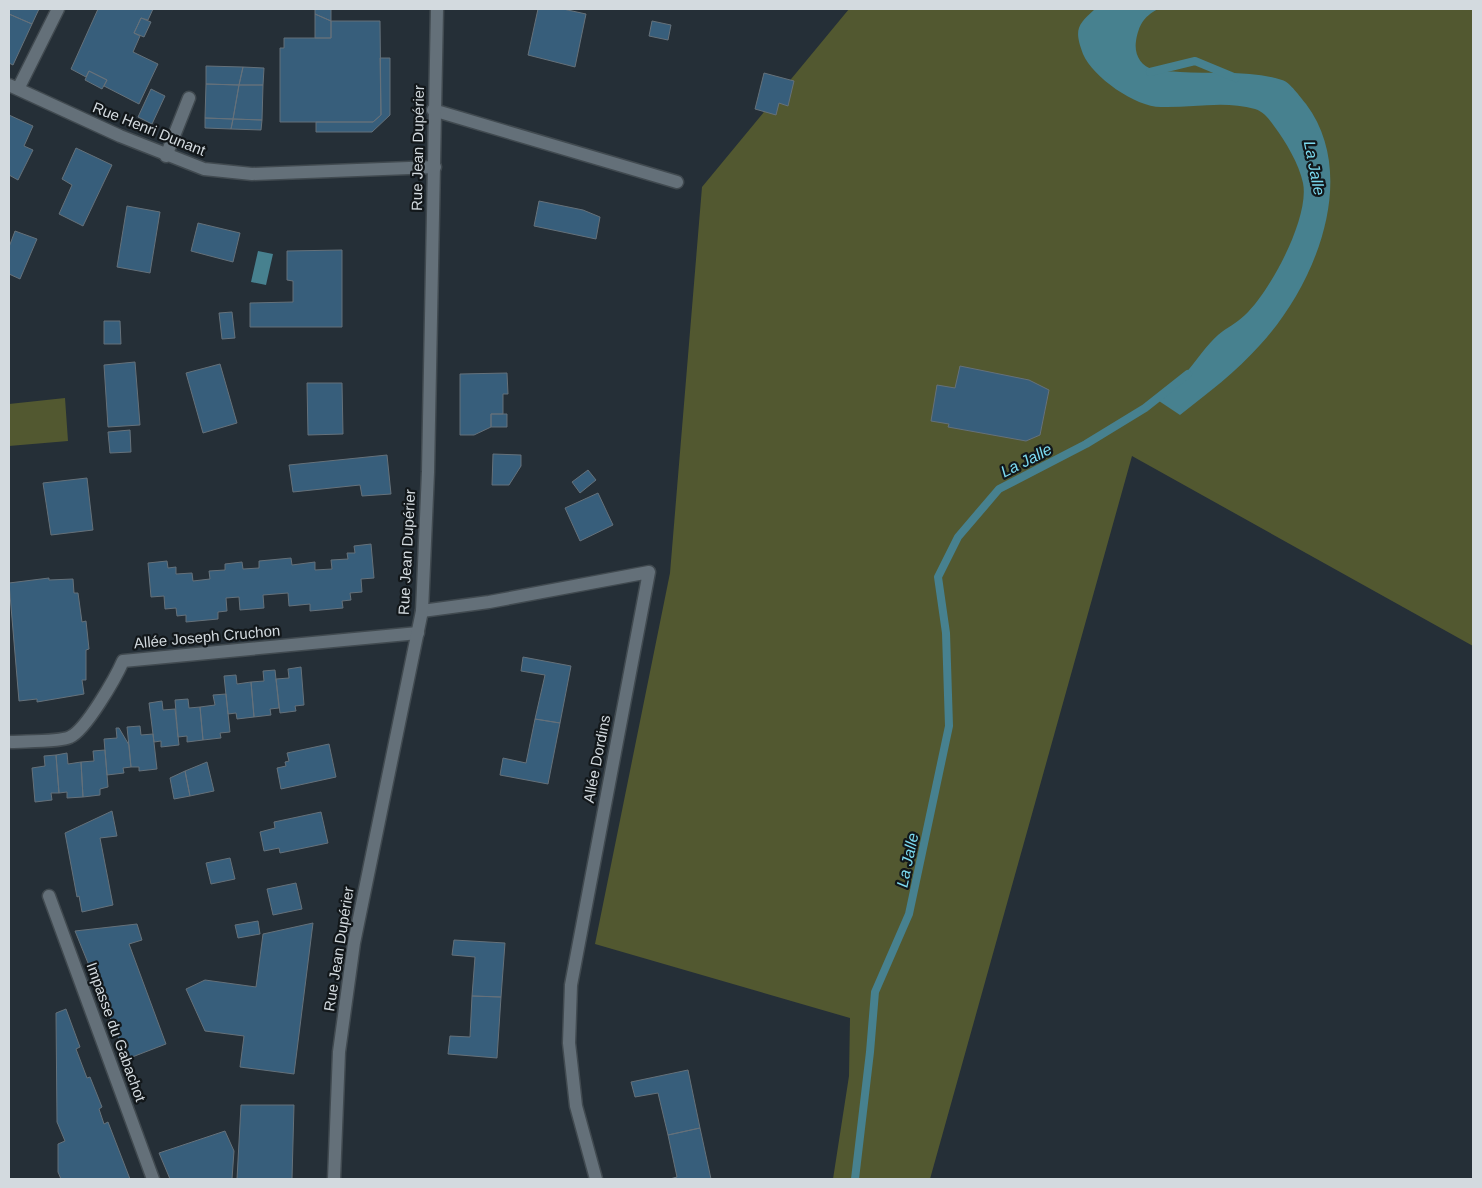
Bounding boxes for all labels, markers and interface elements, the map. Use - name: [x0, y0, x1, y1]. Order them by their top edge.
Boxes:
- street label: Rue Jean Dupérier: [408, 85, 427, 211]
- street label: Rue Henri Dunant: [90, 98, 209, 159]
- water label: La Jalle: [1301, 139, 1328, 197]
- water label: La Jalle: [998, 440, 1055, 481]
- street label: Rue Jean Dupérier: [395, 489, 418, 615]
- street label: Allée Joseph Cruchon: [133, 622, 281, 651]
- street label: Allée Dordins: [580, 713, 613, 804]
- water label: La Jalle: [893, 831, 922, 889]
- street label: Rue Jean Dupérier: [320, 885, 357, 1012]
- street label: Impasse du Gabachot: [83, 960, 150, 1104]

